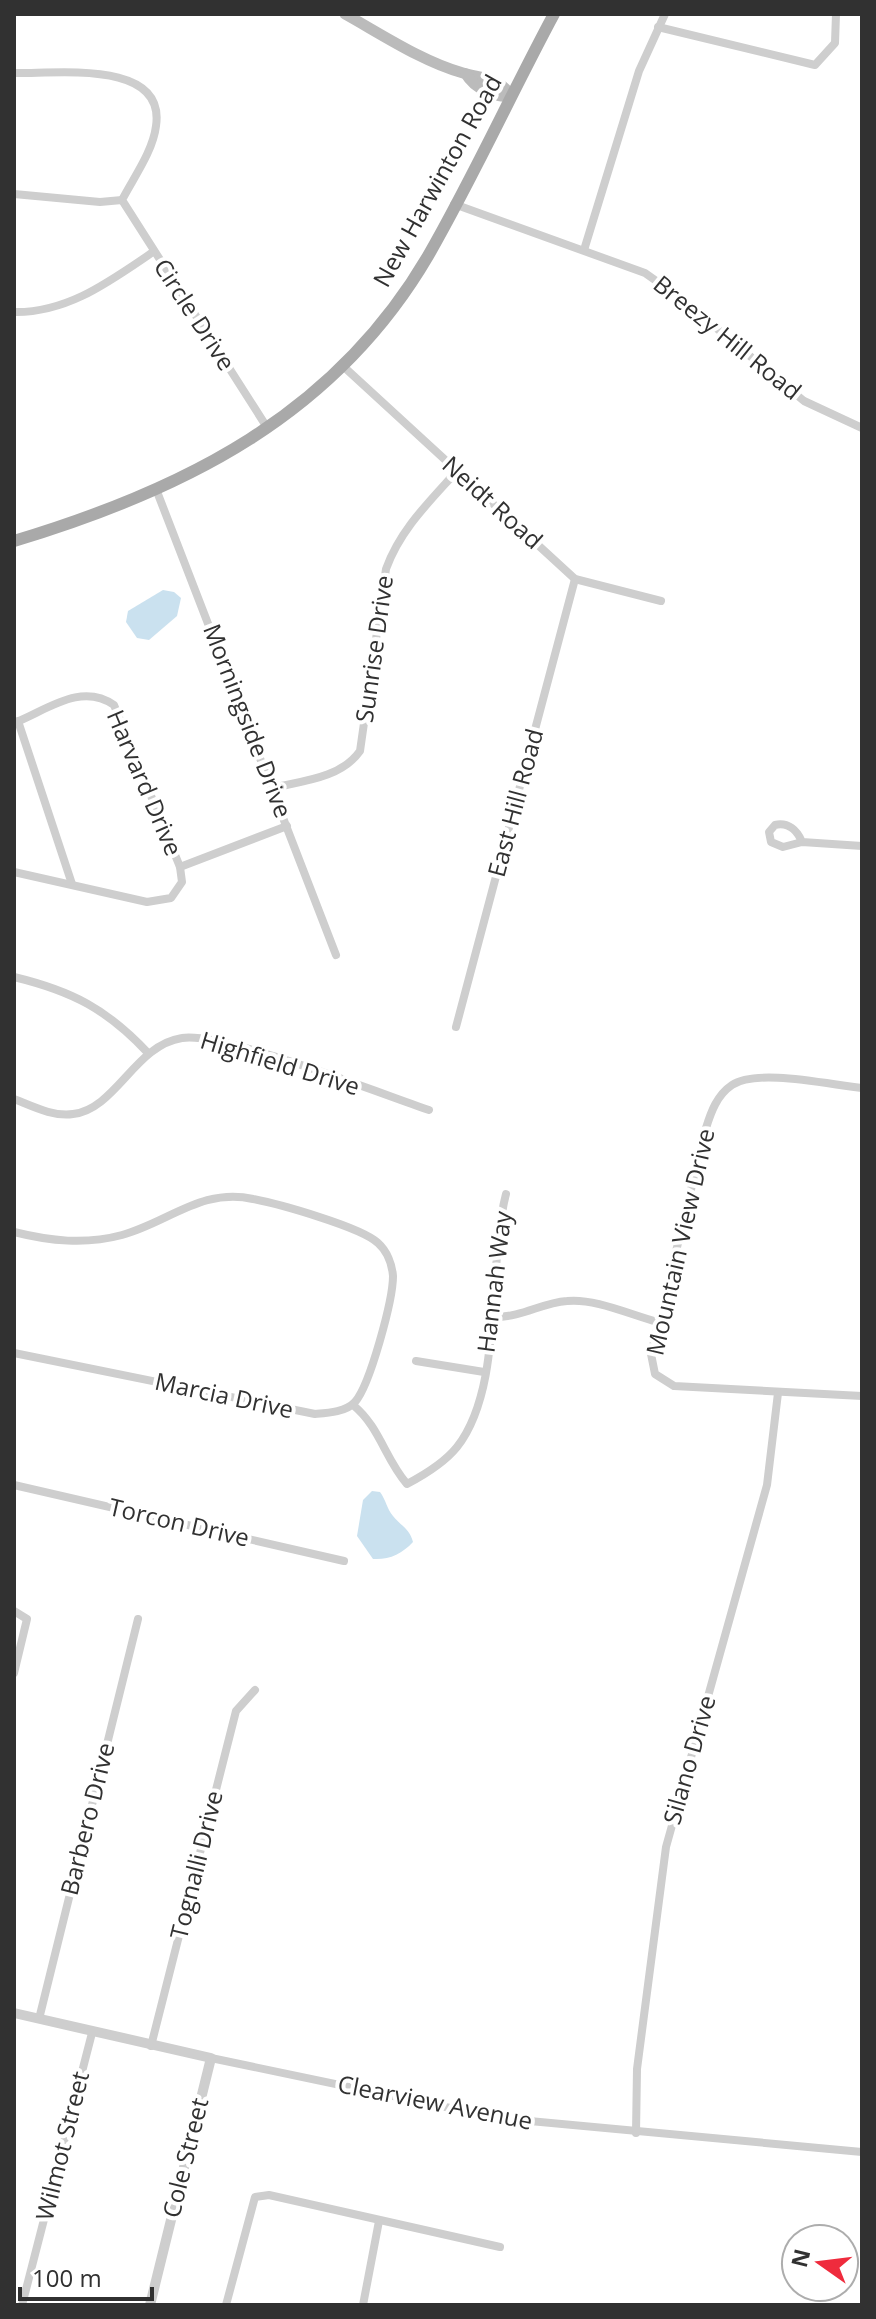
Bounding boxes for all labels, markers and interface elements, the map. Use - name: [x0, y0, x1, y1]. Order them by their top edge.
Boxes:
- street label: New Harwinton Road: [365, 68, 509, 292]
- street label: Circle Drive: [147, 252, 244, 376]
- street label: Breezy Hill Road: [647, 267, 809, 407]
- street label: Neidt Road: [436, 448, 550, 556]
- street label: Sunrise Drive: [347, 573, 400, 725]
- street label: Morningside Drive: [196, 619, 301, 822]
- street label: Harvard Drive: [100, 704, 191, 860]
- street label: East Hill Road: [479, 725, 550, 880]
- street label: Highfield Drive: [197, 1023, 364, 1102]
- street label: Mountain View Drive: [637, 1125, 722, 1358]
- street label: Hannah Way: [468, 1208, 519, 1354]
- street label: Marcia Drive: [152, 1364, 297, 1425]
- street label: Torcon Drive: [106, 1489, 253, 1554]
- street label: Silano Drive: [654, 1691, 723, 1828]
- street label: Barbero Drive: [52, 1739, 121, 1898]
- street label: Tognalli Drive: [161, 1787, 230, 1942]
- street label: Clearview Avenue: [335, 2066, 535, 2137]
- street label: Wilmot Street: [27, 2068, 96, 2224]
- street label: Cole Street: [154, 2094, 215, 2221]
- north arrow: [780, 2223, 860, 2303]
- text: N: [783, 2246, 816, 2270]
- scale bar: [20, 2251, 152, 2301]
- text: 100 m: [32, 2261, 102, 2294]

